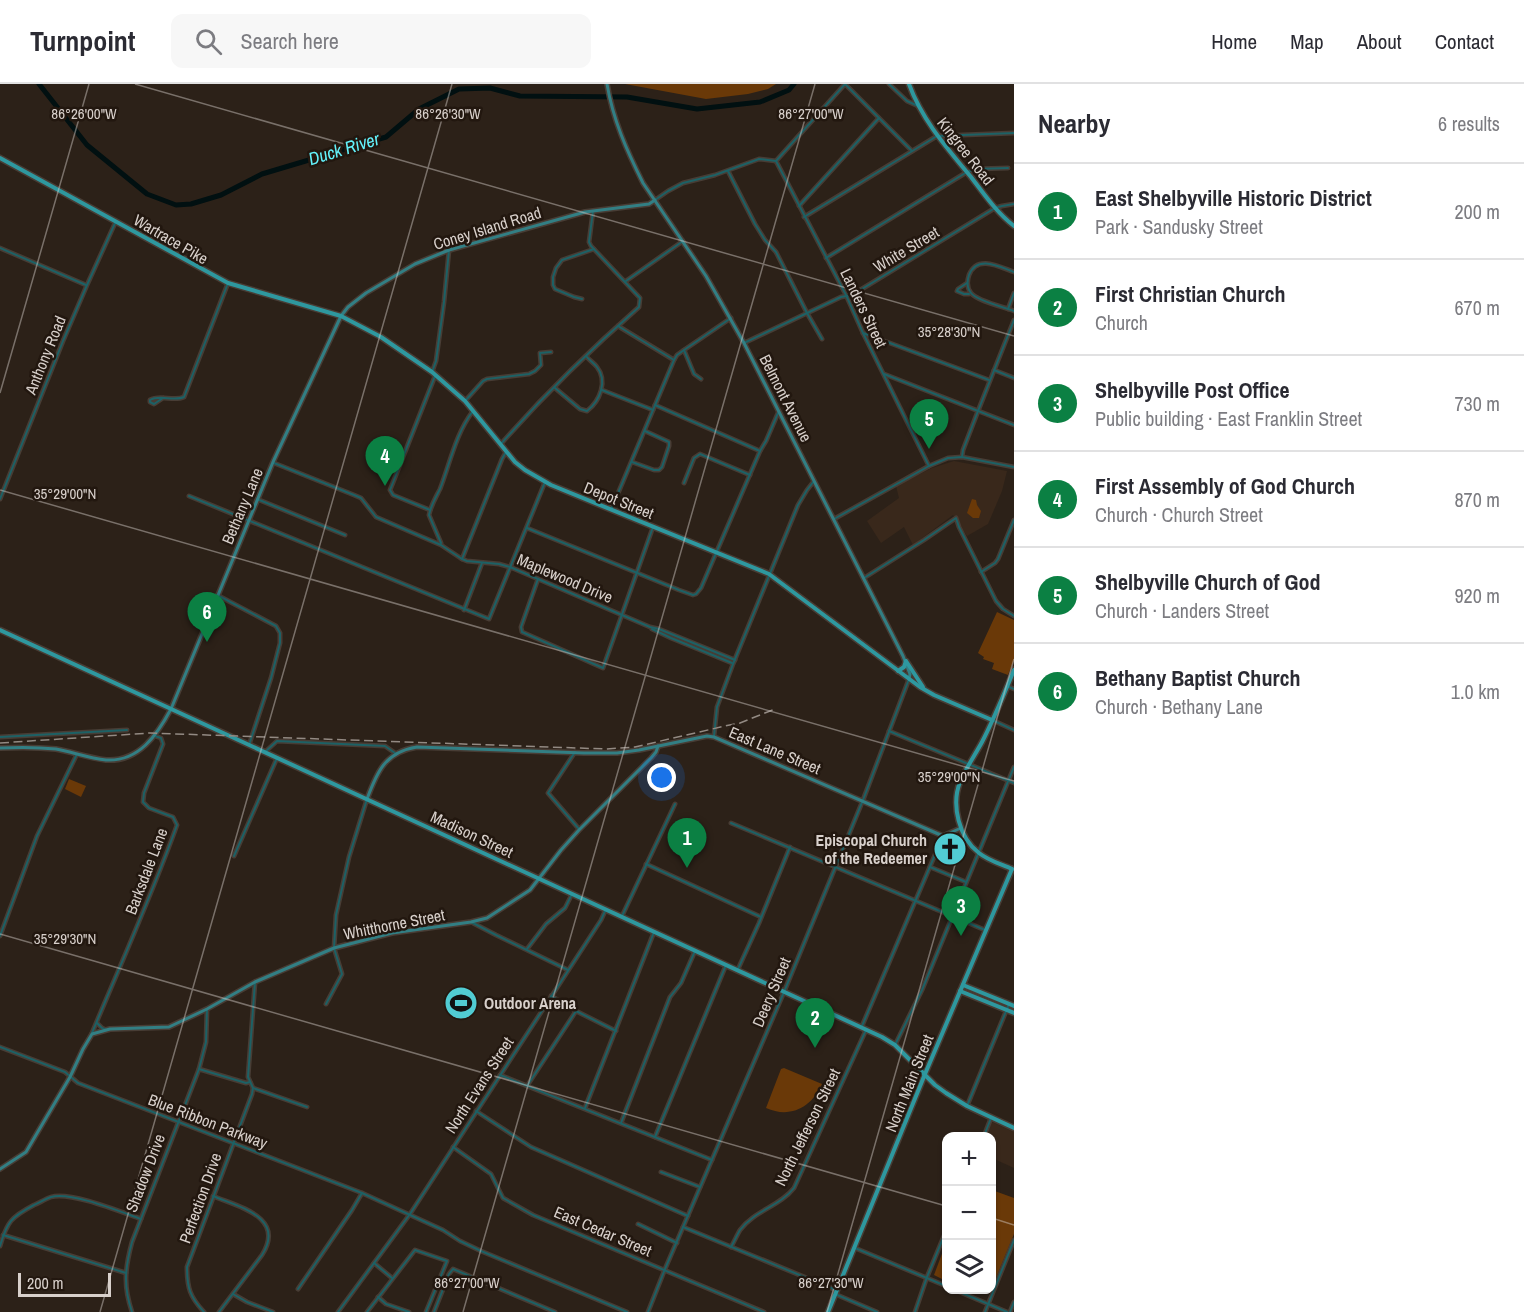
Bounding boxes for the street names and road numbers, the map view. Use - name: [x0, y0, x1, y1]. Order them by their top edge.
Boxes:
- street label: Kingree Road: [932, 112, 1000, 190]
- street label: Coney Island Road: [430, 201, 544, 255]
- street label: Wartrace Pike: [130, 209, 212, 269]
- street label: White Street: [869, 221, 943, 277]
- street label: Landers Street: [835, 264, 893, 352]
- street label: Anthony Road: [19, 312, 71, 399]
- street label: Belmont Avenue: [755, 351, 817, 445]
- street label: Bethany Lane: [216, 464, 268, 548]
- street label: Depot Street: [581, 476, 658, 524]
- street label: Maplewood Drive: [514, 548, 616, 608]
- street label: East Lane Street: [726, 721, 825, 779]
- street label: Madison Street: [427, 805, 517, 863]
- street label: Barksdale Lane: [119, 824, 173, 918]
- street label: Whitthorne Street: [341, 903, 447, 945]
- street label: Deery Street: [746, 953, 796, 1030]
- street label: North Main Street: [879, 1031, 939, 1135]
- street label: North Evans Street: [440, 1032, 519, 1137]
- street label: North Jefferson Street: [769, 1064, 845, 1189]
- street label: Blue Ribbon Parkway: [145, 1088, 271, 1154]
- street label: Shadow Drive: [120, 1131, 170, 1215]
- street label: Perfection Drive: [173, 1150, 227, 1246]
- street label: East Cedar Street: [551, 1200, 656, 1262]

